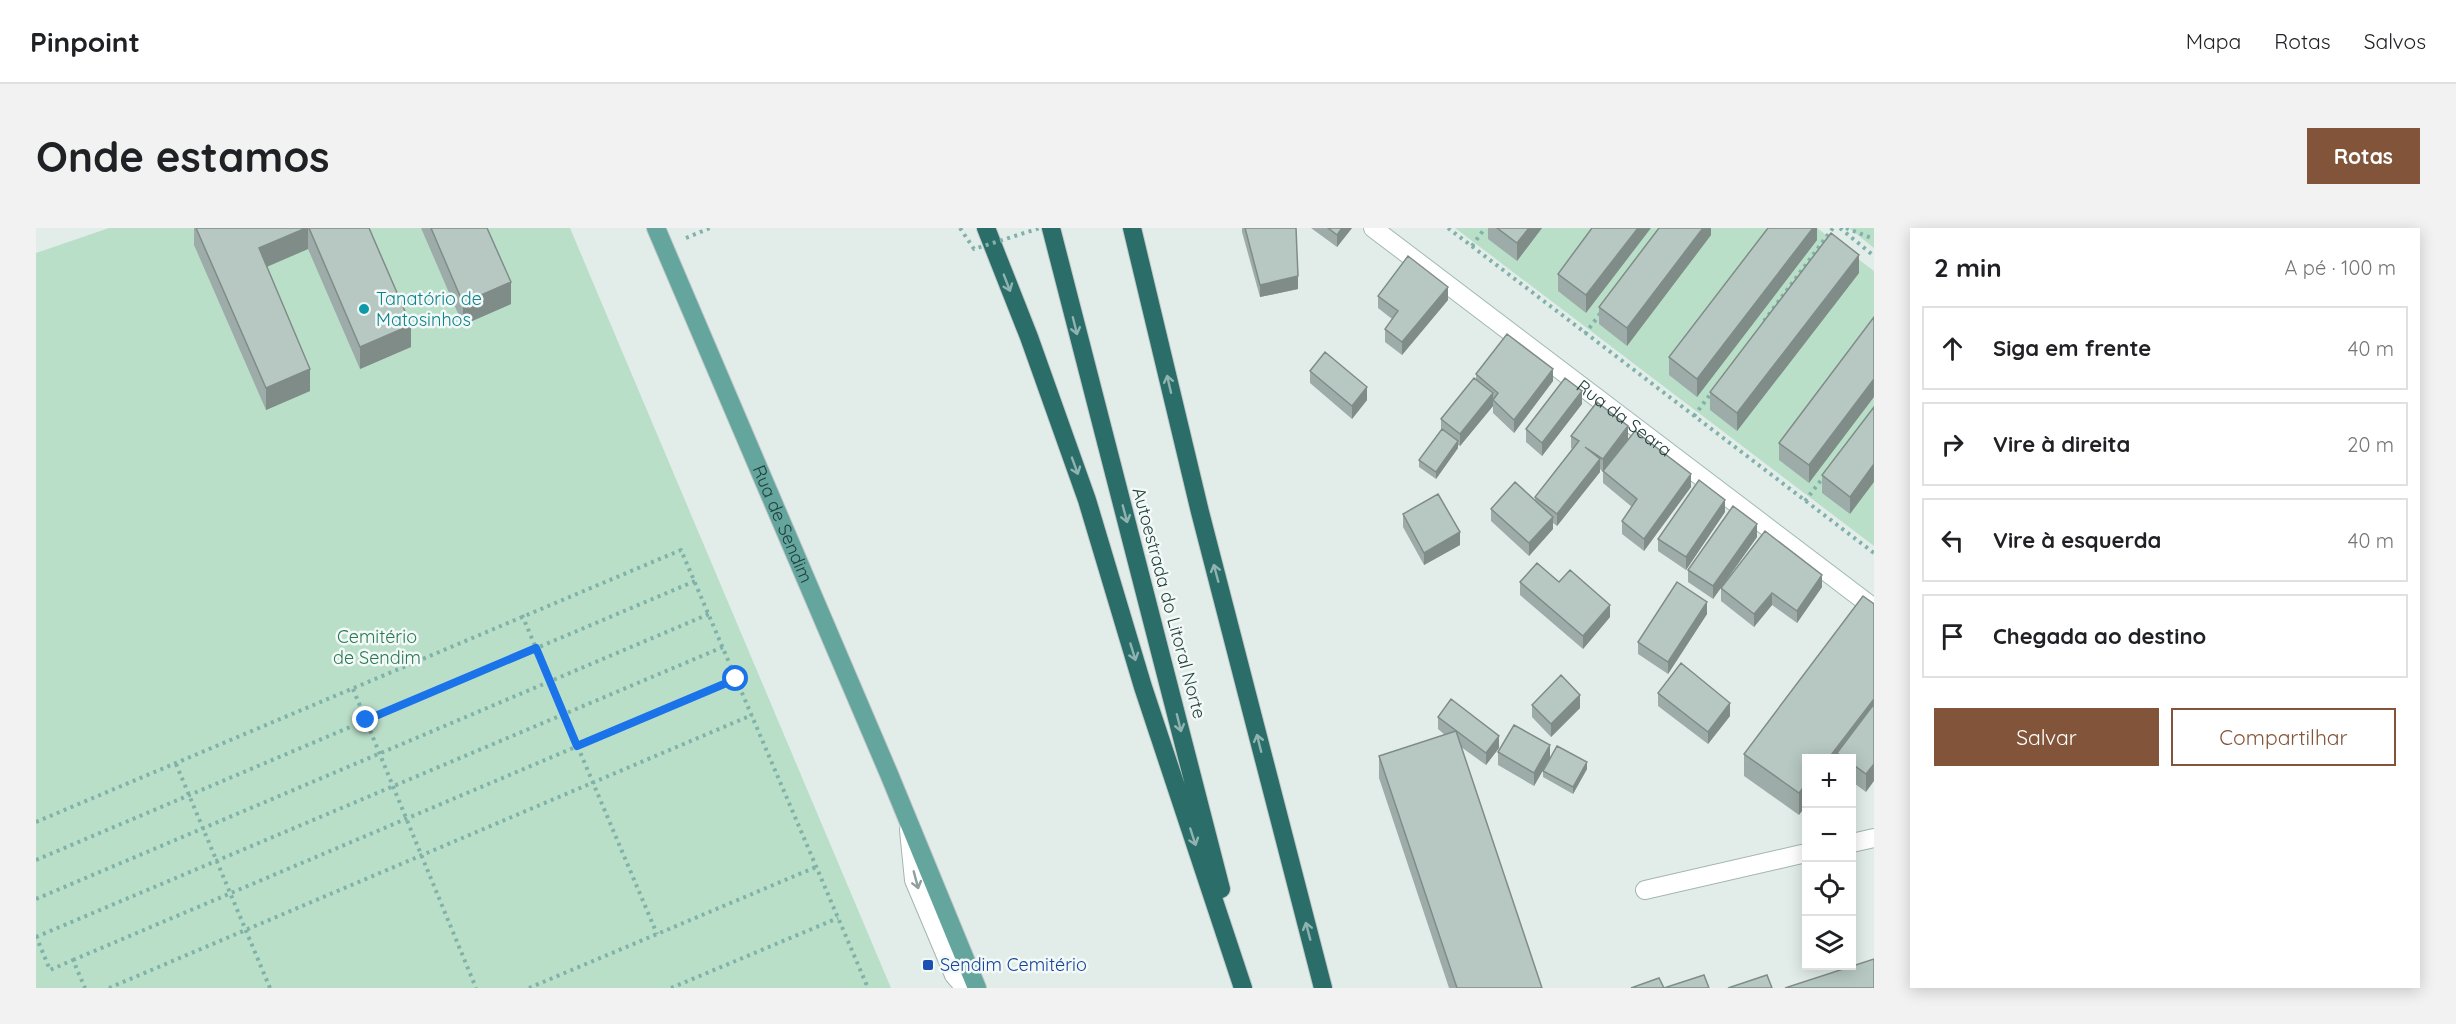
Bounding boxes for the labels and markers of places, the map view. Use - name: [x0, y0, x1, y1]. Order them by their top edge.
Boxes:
- place label: Tanatório de Matosinhos: [376, 287, 482, 331]
- marker: Tanatório de Matosinhos: [357, 302, 371, 316]
- place label: Sendim Cemitério: [940, 953, 1087, 976]
- marker: Sendim Cemitério: [921, 958, 935, 972]

